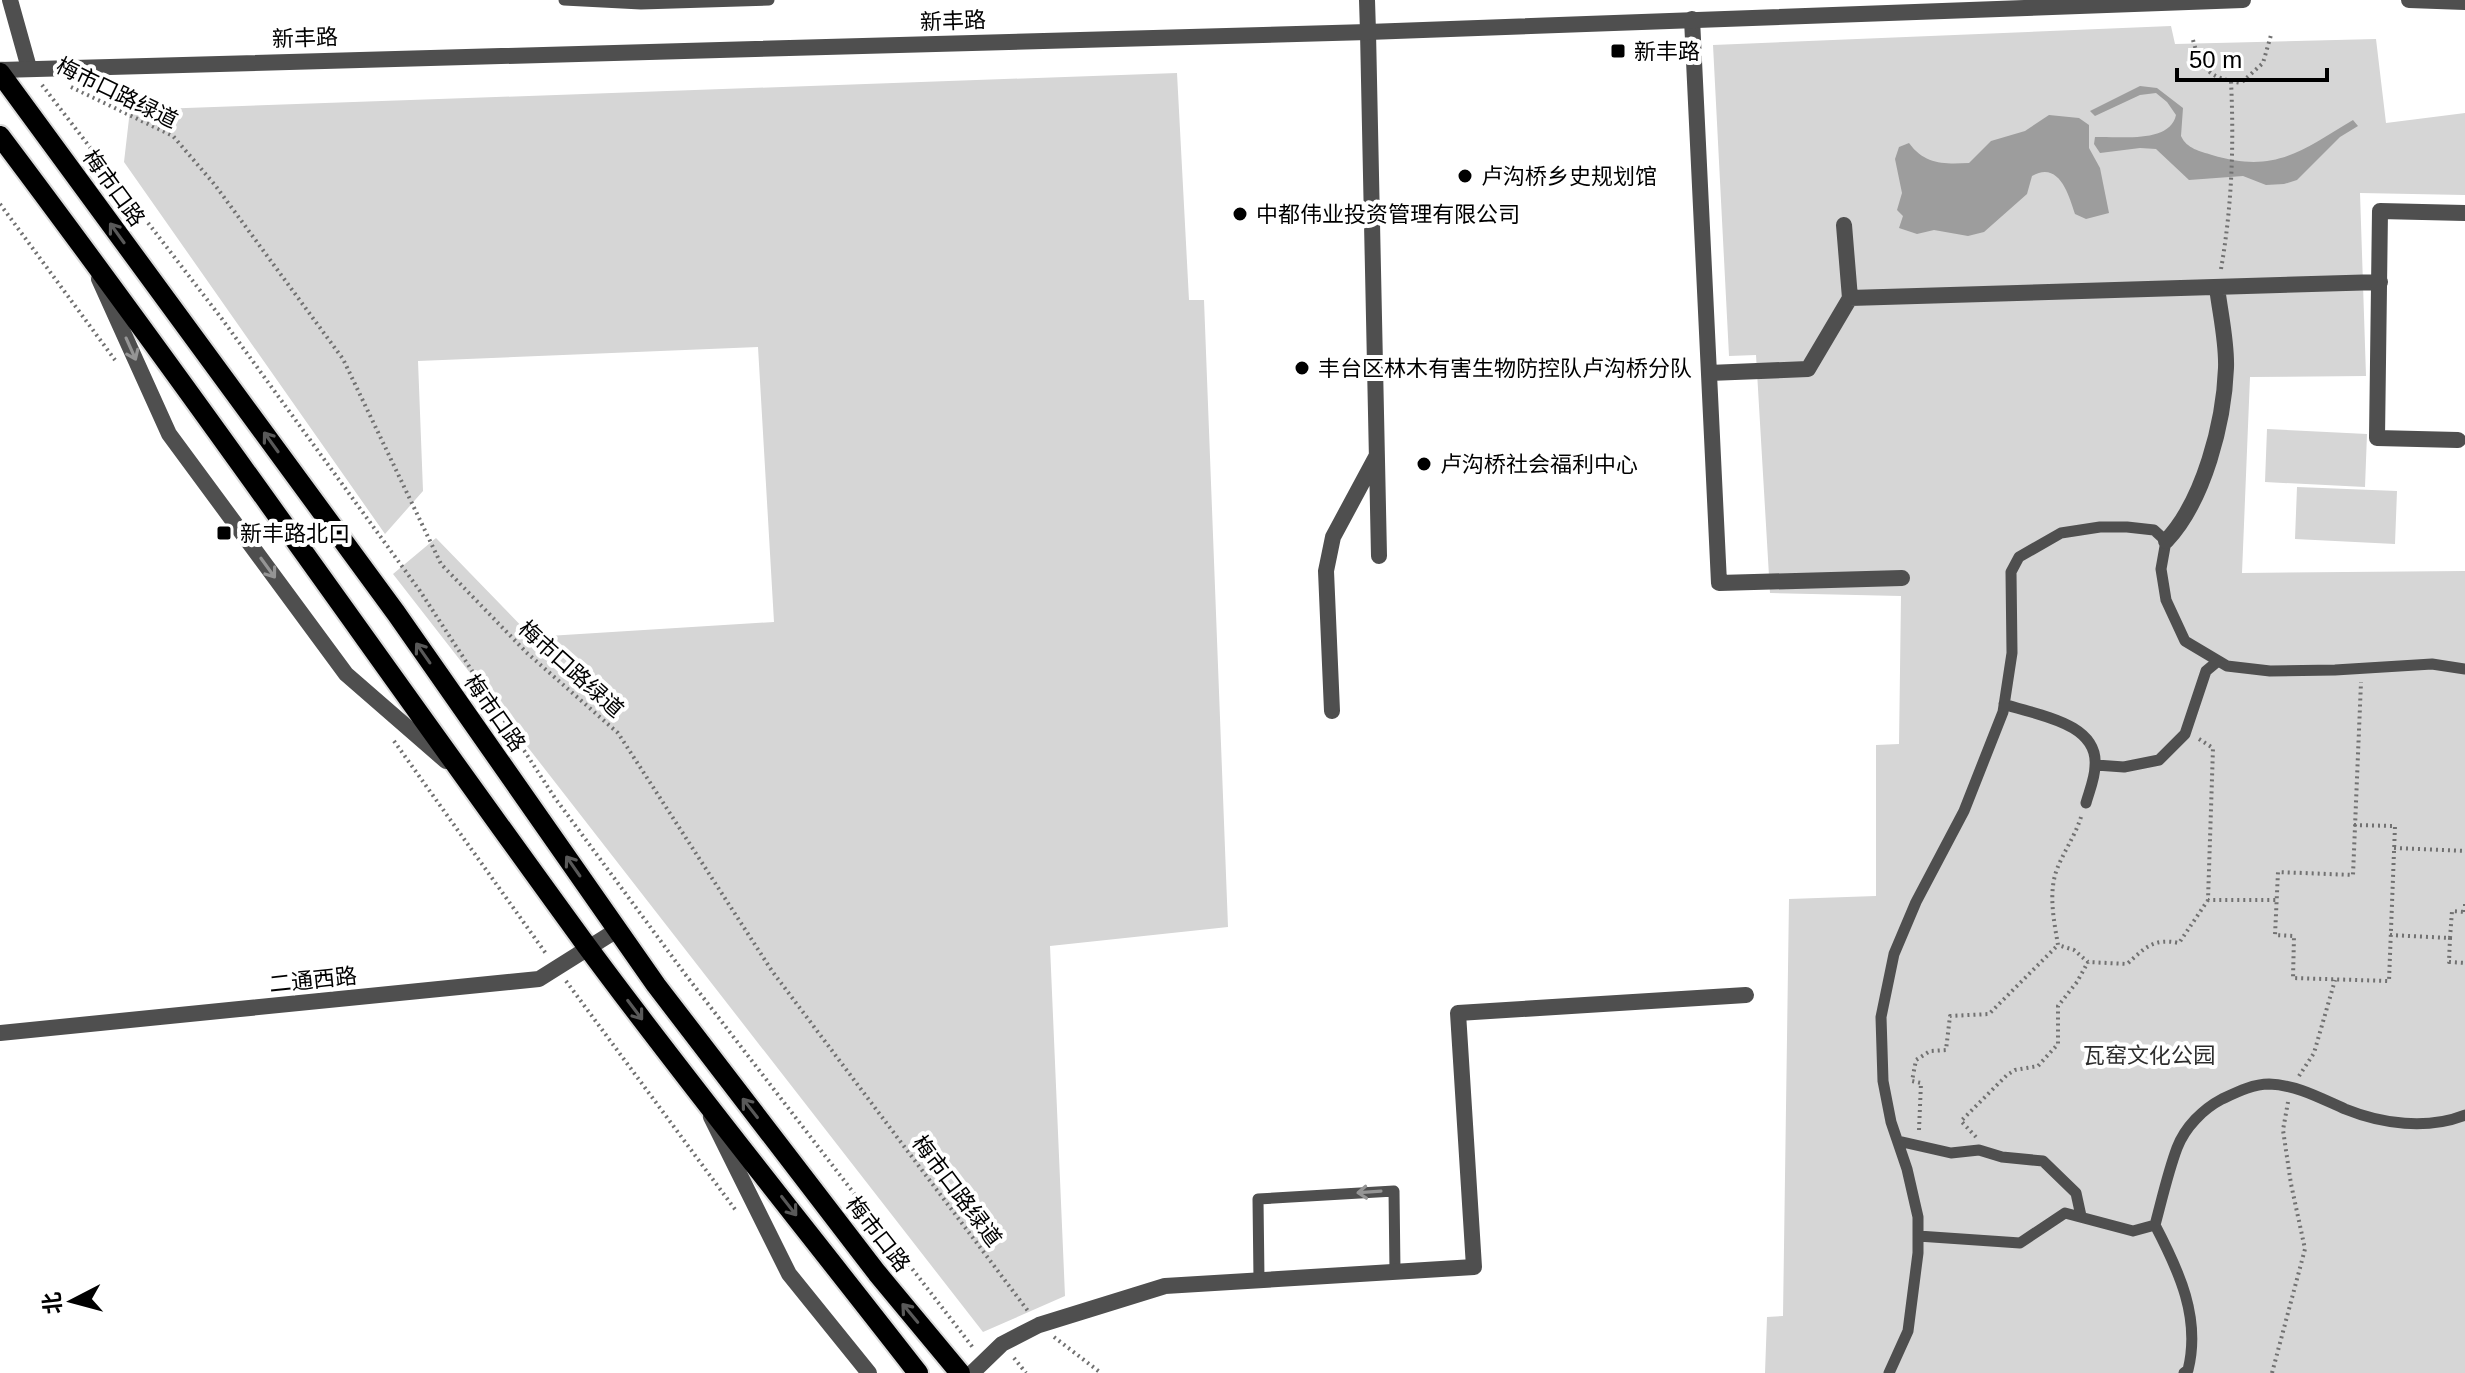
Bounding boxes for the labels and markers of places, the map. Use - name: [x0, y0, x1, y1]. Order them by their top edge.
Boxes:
- place label: 新丰路: [1634, 39, 1700, 64]
- marker: 新丰路: [1609, 42, 1627, 60]
- place label: 卢沟桥乡史规划馆: [1481, 164, 1657, 189]
- marker: 卢沟桥乡史规划馆: [1456, 167, 1474, 185]
- place label: 中都伟业投资管理有限公司: [1256, 202, 1520, 227]
- marker: 中都伟业投资管理有限公司: [1231, 205, 1249, 223]
- place label: 丰台区林木有害生物防控队卢沟桥分队: [1318, 356, 1692, 381]
- marker: 丰台区林木有害生物防控队卢沟桥分队: [1293, 359, 1311, 377]
- place label: 卢沟桥社会福利中心: [1440, 452, 1638, 477]
- marker: 卢沟桥社会福利中心: [1415, 455, 1433, 473]
- place label: 新丰路北口: [240, 521, 350, 546]
- marker: 新丰路北口: [215, 524, 233, 542]

